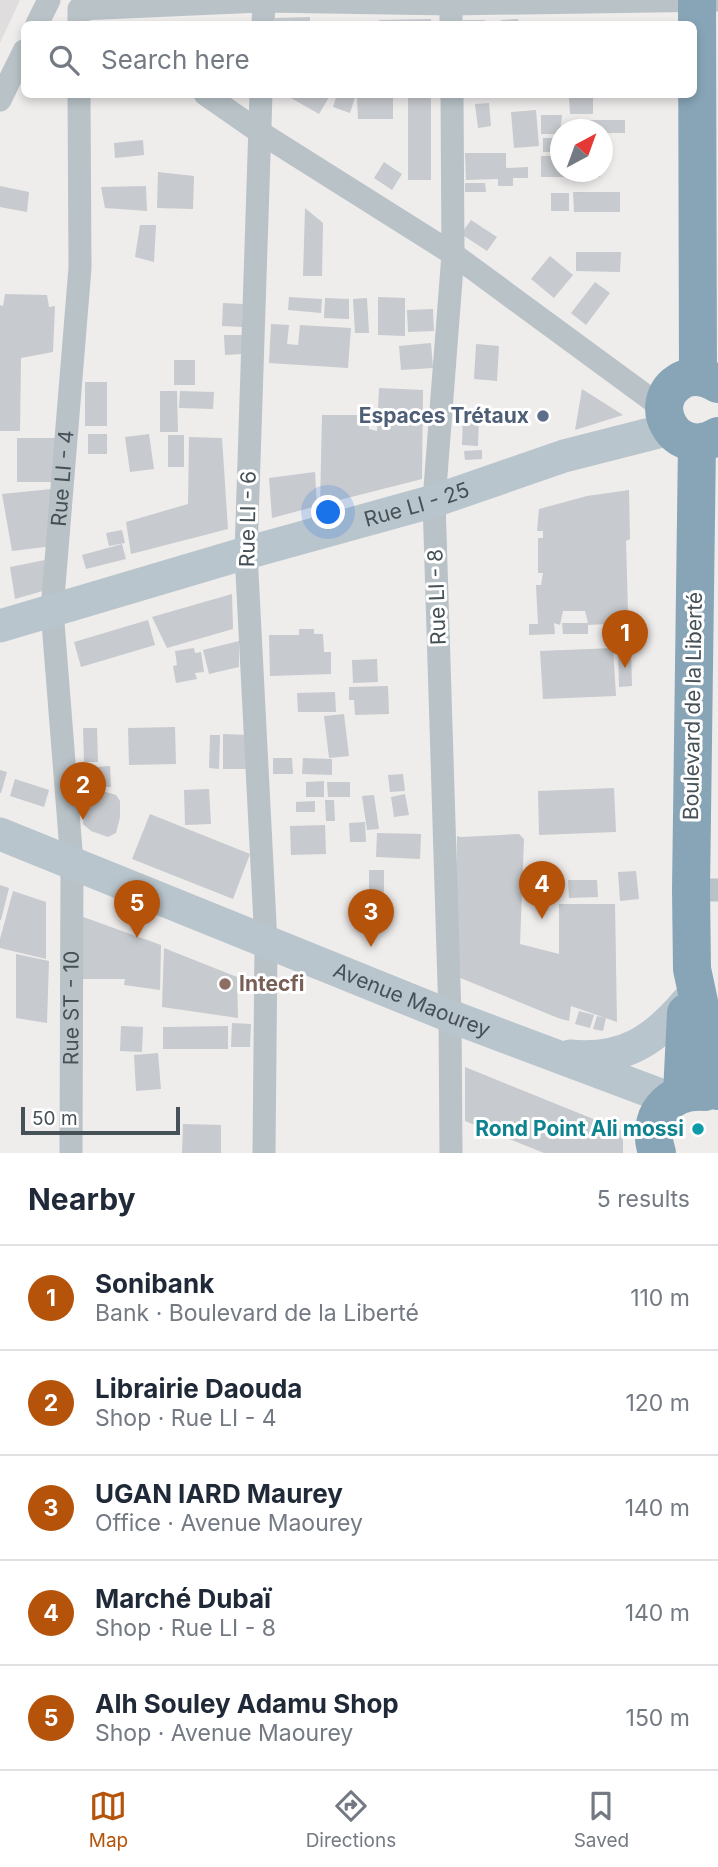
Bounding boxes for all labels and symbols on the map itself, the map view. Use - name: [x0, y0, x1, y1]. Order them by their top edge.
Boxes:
- north arrow: [550, 119, 613, 182]
- place label: Espaces Trétaux: [359, 403, 529, 428]
- marker: Espaces Trétaux: [535, 408, 551, 424]
- street label: Rue LI - 4: [46, 429, 79, 527]
- street label: Rue LI - 6: [234, 471, 261, 567]
- street label: Rue LI - 25: [361, 477, 473, 532]
- your location: [311, 495, 345, 529]
- street label: Rue LI - 8: [422, 549, 451, 645]
- street label: Boulevard de la Liberté: [678, 592, 707, 820]
- pin: 1: [602, 610, 648, 668]
- pin: 2: [60, 762, 106, 820]
- pin: 4: [519, 861, 565, 919]
- pin: 5: [114, 880, 160, 938]
- pin: 3: [348, 889, 394, 947]
- street label: Rue ST - 10: [58, 951, 84, 1065]
- street label: Avenue Maourey: [330, 957, 494, 1042]
- place label: Intecfi: [239, 971, 305, 996]
- marker: Intecfi: [217, 976, 233, 992]
- scale bar: [21, 1104, 180, 1136]
- place label: Rond Point Ali mossi: [475, 1116, 684, 1141]
- marker: Rond Point Ali mossi: [690, 1121, 706, 1137]

